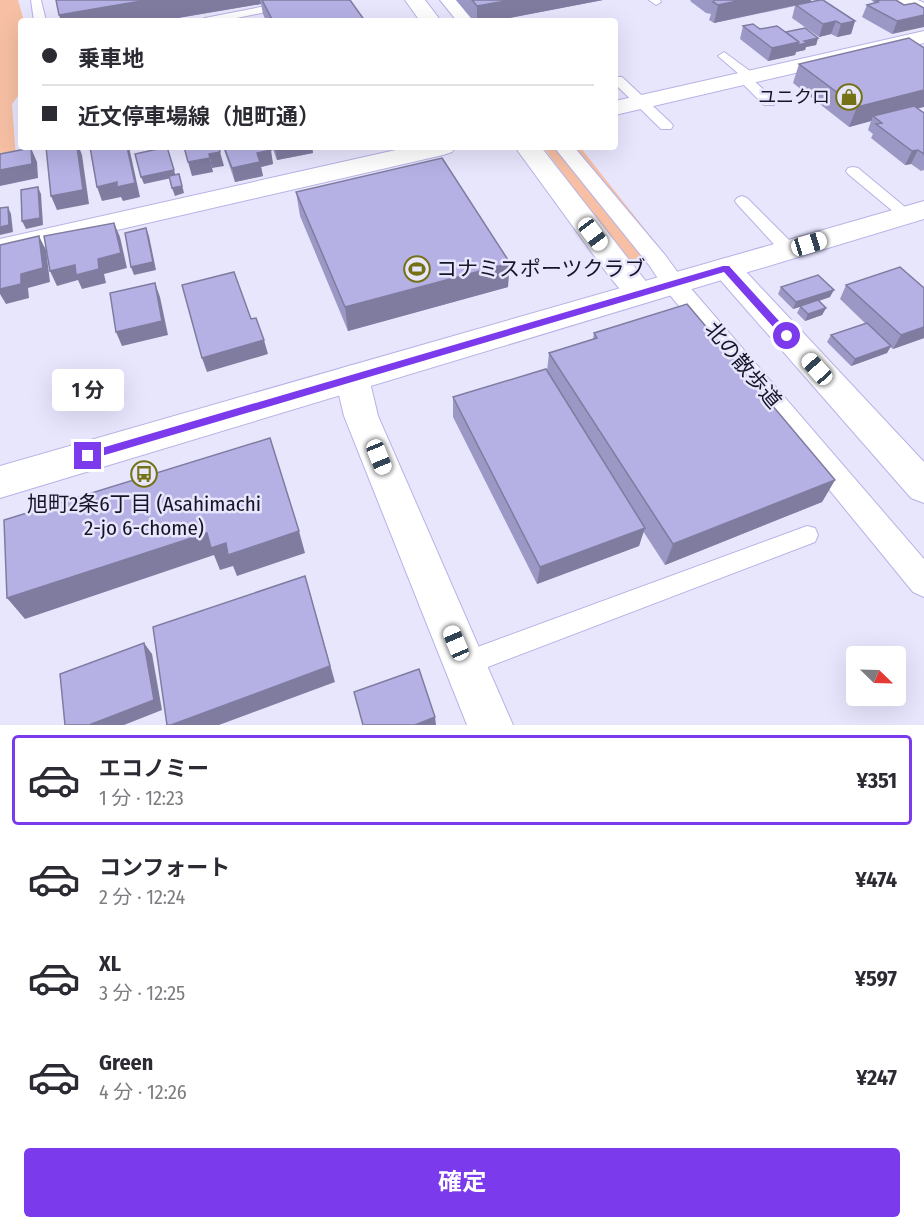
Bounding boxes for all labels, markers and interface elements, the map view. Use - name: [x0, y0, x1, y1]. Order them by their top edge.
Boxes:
- text: 乗車地: [78, 45, 144, 72]
- shop icon: ユニクロ: [834, 82, 864, 112]
- place label: ユニクロ: [758, 86, 830, 108]
- text: 近文停車場線（旭町通）: [78, 103, 320, 130]
- car: [575, 214, 611, 254]
- car: [789, 230, 829, 258]
- sports icon: コナミスポーツクラブ: [402, 254, 432, 284]
- place label: コナミスポーツクラブ: [436, 256, 646, 282]
- street label: 北の散歩道: [699, 316, 787, 414]
- route start: [773, 322, 800, 349]
- car: [798, 350, 836, 388]
- callout: 1 分: [52, 369, 124, 411]
- text: 1 分: [72, 378, 104, 402]
- car: [364, 437, 394, 477]
- route end: [74, 442, 101, 469]
- bus stop icon: 旭町2条6丁目 (Asahimachi 2-jo 6-chome): [129, 459, 159, 489]
- place label: 旭町2条6丁目 (Asahimachi 2-jo 6-chome): [27, 491, 261, 541]
- car: [441, 623, 471, 663]
- north arrow: [846, 646, 906, 706]
- map controls: [846, 646, 906, 706]
- icon: car: [27, 753, 81, 807]
- text: エコノミー: [99, 755, 209, 782]
- text: ¥351: [857, 767, 897, 794]
- text: 1 分 · 12:23: [99, 786, 184, 810]
- icon: car: [27, 852, 81, 906]
- text: コンフォート: [99, 854, 230, 881]
- text: ¥474: [855, 866, 897, 893]
- text: 2 分 · 12:24: [99, 885, 185, 909]
- text: XL: [99, 950, 121, 977]
- icon: car: [27, 951, 81, 1005]
- text: ¥597: [855, 965, 897, 992]
- text: 3 分 · 12:25: [99, 981, 185, 1005]
- text: Green: [99, 1049, 153, 1076]
- icon: car: [27, 1050, 81, 1104]
- text: ¥247: [856, 1064, 897, 1091]
- text: 4 分 · 12:26: [99, 1080, 187, 1104]
- button: 確定: [24, 1148, 900, 1217]

